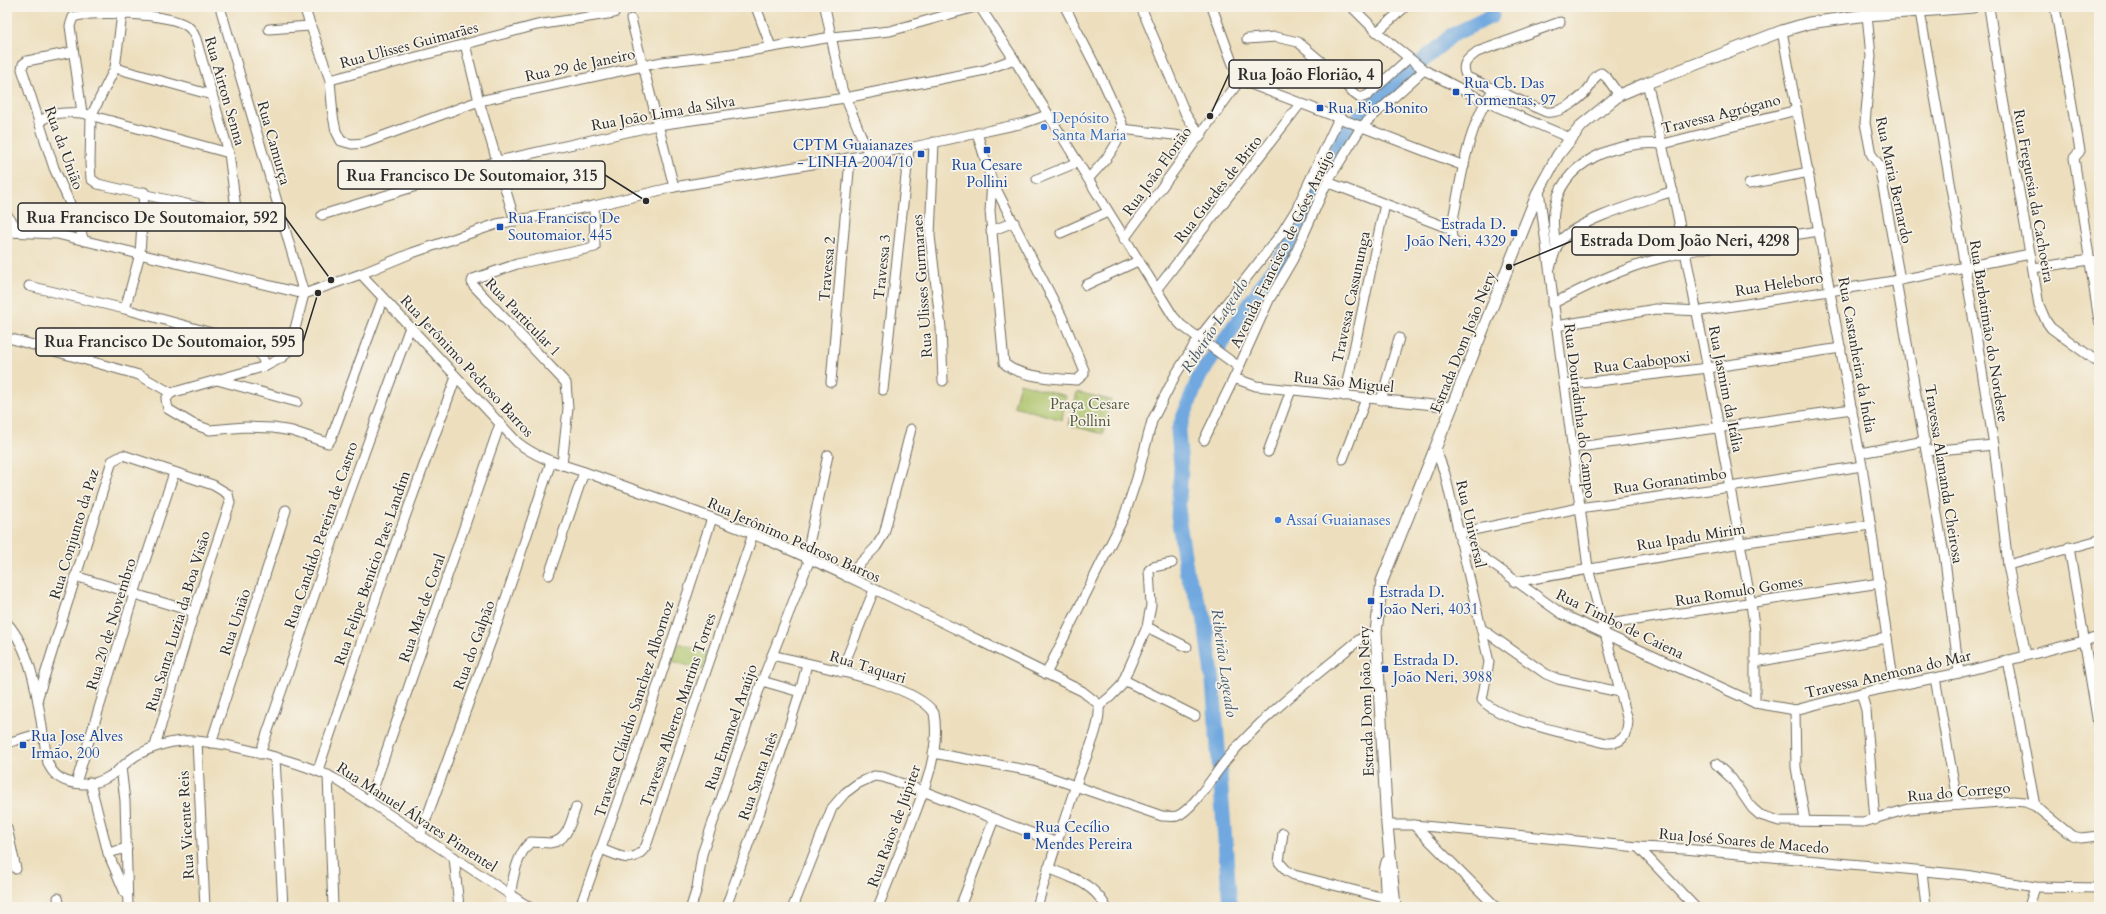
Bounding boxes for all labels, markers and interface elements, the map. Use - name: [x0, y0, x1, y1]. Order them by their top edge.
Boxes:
- street label: Rua Ulisses Guimarães: [338, 17, 480, 73]
- street label: Rua Airton Senna: [200, 34, 250, 148]
- street label: Rua 29 de Janeiro: [523, 44, 637, 86]
- callout: Rua João Florião, 4: [1229, 60, 1382, 88]
- text: Rua João Florião, 4: [1237, 64, 1375, 86]
- place label: Rua Cb. Das Tormentas, 97: [1464, 73, 1556, 110]
- marker: Rua Cb. Das Tormentas, 97: [1451, 87, 1461, 97]
- street label: Rua João Lima da Silva: [590, 90, 737, 135]
- street label: Travessa Agrógano: [1659, 90, 1783, 138]
- place label: Rua Rio Bonito: [1328, 98, 1428, 118]
- street label: Rua Camurça: [252, 99, 296, 188]
- marker: Rua Rio Bonito: [1315, 103, 1325, 113]
- street label: Rua da União: [40, 104, 88, 192]
- place label: Depósito Santa Maria: [1052, 108, 1127, 145]
- street label: Rua Freguesia da Cachoeira: [2009, 108, 2059, 285]
- street label: Rua Maria Bernardo: [1871, 115, 1917, 245]
- marker: Depósito Santa Maria: [1039, 122, 1049, 132]
- street label: Rua João Florião: [1118, 122, 1196, 220]
- street label: Rua Guedes de Brito: [1170, 131, 1266, 247]
- place label: CPTM Guaianazes - LINHA 2004/10: [793, 135, 913, 172]
- marker: Rua Cesare Pollini: [982, 145, 992, 155]
- street label: Avenida Francisco de Góes Araújo: [1225, 147, 1339, 351]
- marker: CPTM Guaianazes - LINHA 2004/10: [916, 149, 926, 159]
- place label: Rua Cesare Pollini: [951, 155, 1023, 192]
- callout: Rua Francisco De Soutomaior, 315: [338, 161, 605, 189]
- text: Rua Francisco De Soutomaior, 315: [346, 165, 598, 187]
- callout: Rua Francisco De Soutomaior, 592: [18, 203, 285, 231]
- text: Rua Francisco De Soutomaior, 592: [26, 207, 278, 229]
- place label: Rua Francisco De Soutomaior, 445: [508, 208, 620, 245]
- street label: Rua Ulisses Gurmaraes: [907, 214, 937, 358]
- place label: Estrada D. João Neri, 4329: [1404, 214, 1506, 251]
- marker: Rua Francisco De Soutomaior, 445: [495, 222, 505, 232]
- callout: Estrada Dom João Neri, 4298: [1572, 227, 1798, 255]
- marker: Estrada D. João Neri, 4329: [1509, 228, 1519, 238]
- street label: Travessa Cassununga: [1327, 229, 1375, 365]
- text: Estrada Dom João Neri, 4298: [1580, 230, 1790, 252]
- street label: Travessa 3: [869, 233, 895, 301]
- street label: Travessa 2: [814, 235, 840, 303]
- street label: Rua Barbatimão do Nordeste: [1965, 239, 2013, 424]
- street label: Rua Heleboro: [1734, 267, 1824, 301]
- street label: Estrada Dom João Nery: [1425, 268, 1501, 416]
- water label: Ribeirão Lageado: [1176, 273, 1254, 377]
- street label: Rua Particular 1: [481, 274, 565, 360]
- street label: Rua Castanheira da Índia: [1833, 276, 1881, 435]
- street label: Rua Jerônimo Pedroso Barros: [396, 291, 538, 441]
- street label: Rua Douradinha do Campo: [1559, 322, 1601, 500]
- street label: Rua Jasmim da Itália: [1704, 324, 1748, 455]
- callout: Rua Francisco De Soutomaior, 595: [36, 328, 303, 356]
- text: Rua Francisco De Soutomaior, 595: [44, 331, 296, 353]
- street label: Rua Caabopoxi: [1592, 346, 1692, 378]
- street label: Rua São Miguel: [1293, 367, 1395, 397]
- street label: Travessa Alamanda Cheirosa: [1920, 383, 1968, 565]
- park label: Praça Cesare Pollini: [1050, 394, 1130, 431]
- street label: Rua Candido Pereira de Castro: [280, 439, 362, 631]
- street label: Rua Goranatimbo: [1612, 463, 1728, 499]
- street label: Rua Conjunto da Paz: [45, 466, 103, 602]
- street label: Rua Felipe Benício Paes Landim: [329, 468, 415, 668]
- street label: Rua Universal: [1451, 478, 1491, 570]
- street label: Rua Jerônimo Pedroso Barros: [704, 493, 884, 587]
- place label: Assaí Guaianases: [1286, 510, 1391, 530]
- marker: Assaí Guaianases: [1273, 515, 1283, 525]
- street label: Rua Ipadu Mirim: [1635, 518, 1747, 555]
- street label: Rua Santa Luzia da Boa Visão: [141, 528, 215, 714]
- street label: Rua Mar de Coral: [394, 551, 450, 665]
- street label: Rua 20 de Novembro: [81, 556, 141, 692]
- street label: Rua Romulo Gomes: [1674, 571, 1804, 611]
- place label: Estrada D. João Neri, 4031: [1377, 582, 1479, 619]
- street label: Rua Timbo de Caiena: [1553, 584, 1688, 664]
- street label: Rua União: [215, 586, 255, 658]
- marker: Estrada D. João Neri, 4031: [1366, 596, 1376, 606]
- street label: Rua do Galpão: [449, 597, 499, 693]
- street label: Travessa Cláudio Sanchez Albornoz: [589, 598, 679, 820]
- water label: Ribeirão Lageado: [1206, 607, 1243, 719]
- street label: Travessa Alberto Martins Torres: [635, 610, 721, 810]
- street label: Estrada Dom João Nery: [1353, 625, 1379, 777]
- street label: Travessa Anemona do Mar: [1803, 645, 1974, 703]
- street label: Rua Taquari: [827, 646, 909, 688]
- place label: Estrada D. João Neri, 3988: [1391, 650, 1493, 687]
- street label: Rua Emanoel Araújo: [700, 661, 762, 793]
- marker: Estrada D. João Neri, 3988: [1380, 664, 1390, 674]
- place label: Rua Jose Alves Irmão, 200: [31, 726, 123, 763]
- street label: Rua Santa Inês: [734, 729, 782, 823]
- marker: Rua Jose Alves Irmão, 200: [18, 740, 28, 750]
- street label: Rua Manuel Álvares Pimentel: [333, 758, 501, 877]
- street label: Rua Raios de Júpiter: [863, 762, 926, 890]
- street label: Rua Vicente Reis: [173, 770, 199, 880]
- street label: Rua do Corrego: [1907, 778, 2011, 806]
- place label: Rua Cecílio Mendes Pereira: [1035, 817, 1133, 854]
- street label: Rua José Soares de Macedo: [1658, 824, 1830, 858]
- marker: Rua Cecílio Mendes Pereira: [1022, 831, 1032, 841]

